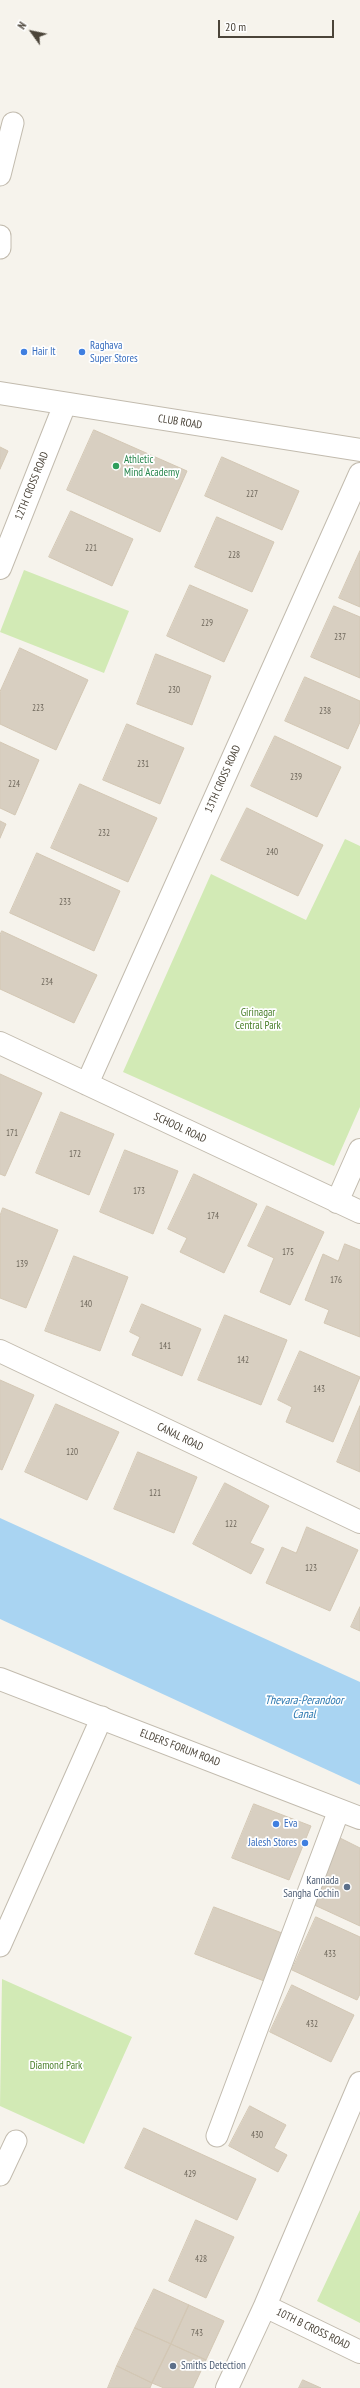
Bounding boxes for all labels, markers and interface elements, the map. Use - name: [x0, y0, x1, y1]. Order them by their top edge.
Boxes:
- north arrow: [12, 12, 52, 52]
- scale bar: [220, 12, 336, 38]
- text: N: [14, 19, 29, 32]
- text: 20 m: [225, 19, 246, 34]
- place label: Raghava Super Stores: [90, 339, 138, 365]
- place label: Hair It: [32, 345, 56, 359]
- marker: Hair It: [19, 347, 29, 357]
- marker: Raghava Super Stores: [77, 347, 87, 357]
- street label: CLUB ROAD: [157, 412, 203, 432]
- street label: 12TH CROSS ROAD: [12, 450, 52, 522]
- place label: Athletic Mind Academy: [124, 453, 179, 479]
- marker: Athletic Mind Academy: [111, 461, 121, 471]
- house number: 227: [246, 489, 258, 499]
- house number: 221: [85, 543, 97, 553]
- house number: 228: [228, 550, 240, 560]
- house number: 229: [201, 618, 213, 628]
- house number: 237: [334, 632, 346, 642]
- house number: 230: [168, 685, 180, 695]
- house number: 223: [32, 703, 44, 713]
- house number: 238: [319, 706, 331, 716]
- street label: 13TH CROSS ROAD: [202, 743, 244, 815]
- house number: 231: [137, 759, 149, 769]
- house number: 239: [290, 772, 302, 782]
- house number: 224: [8, 779, 20, 789]
- house number: 232: [98, 828, 110, 838]
- house number: 240: [266, 847, 278, 857]
- house number: 233: [59, 897, 71, 907]
- house number: 234: [41, 977, 53, 987]
- park label: Girinagar Central Park: [235, 1006, 281, 1032]
- street label: SCHOOL ROAD: [152, 1110, 208, 1146]
- house number: 171: [6, 1128, 18, 1138]
- house number: 172: [69, 1149, 81, 1159]
- house number: 173: [133, 1186, 145, 1196]
- house number: 174: [207, 1211, 219, 1221]
- house number: 175: [282, 1247, 294, 1257]
- house number: 139: [16, 1259, 28, 1269]
- house number: 176: [330, 1275, 342, 1285]
- house number: 140: [80, 1299, 92, 1309]
- house number: 141: [159, 1341, 171, 1351]
- house number: 142: [237, 1355, 249, 1365]
- house number: 143: [313, 1384, 325, 1394]
- street label: CANAL ROAD: [155, 1420, 205, 1454]
- house number: 120: [66, 1447, 78, 1457]
- house number: 121: [149, 1488, 161, 1498]
- house number: 122: [225, 1519, 237, 1529]
- house number: 123: [305, 1563, 317, 1573]
- water label: Thevara-Perandoor Canal: [265, 1694, 343, 1722]
- street label: ELDERS FORUM ROAD: [138, 1727, 222, 1769]
- place label: Eva: [284, 1817, 297, 1831]
- marker: Eva: [271, 1819, 281, 1829]
- place label: Jalesh Stores: [248, 1836, 297, 1850]
- marker: Jalesh Stores: [300, 1838, 310, 1848]
- place label: Kannada Sangha Cochin: [283, 1874, 339, 1900]
- marker: Kannada Sangha Cochin: [342, 1882, 352, 1892]
- house number: 433: [324, 1949, 336, 1959]
- house number: 432: [306, 2019, 318, 2029]
- park label: Diamond Park: [30, 2059, 82, 2073]
- house number: 430: [251, 2130, 263, 2140]
- house number: 429: [184, 2169, 196, 2179]
- house number: 428: [195, 2254, 207, 2264]
- street label: 10TH B CROSS ROAD: [274, 2306, 352, 2352]
- house number: 743: [191, 2328, 203, 2338]
- place label: Smiths Detection: [181, 2359, 246, 2373]
- marker: Smiths Detection: [168, 2361, 178, 2371]

